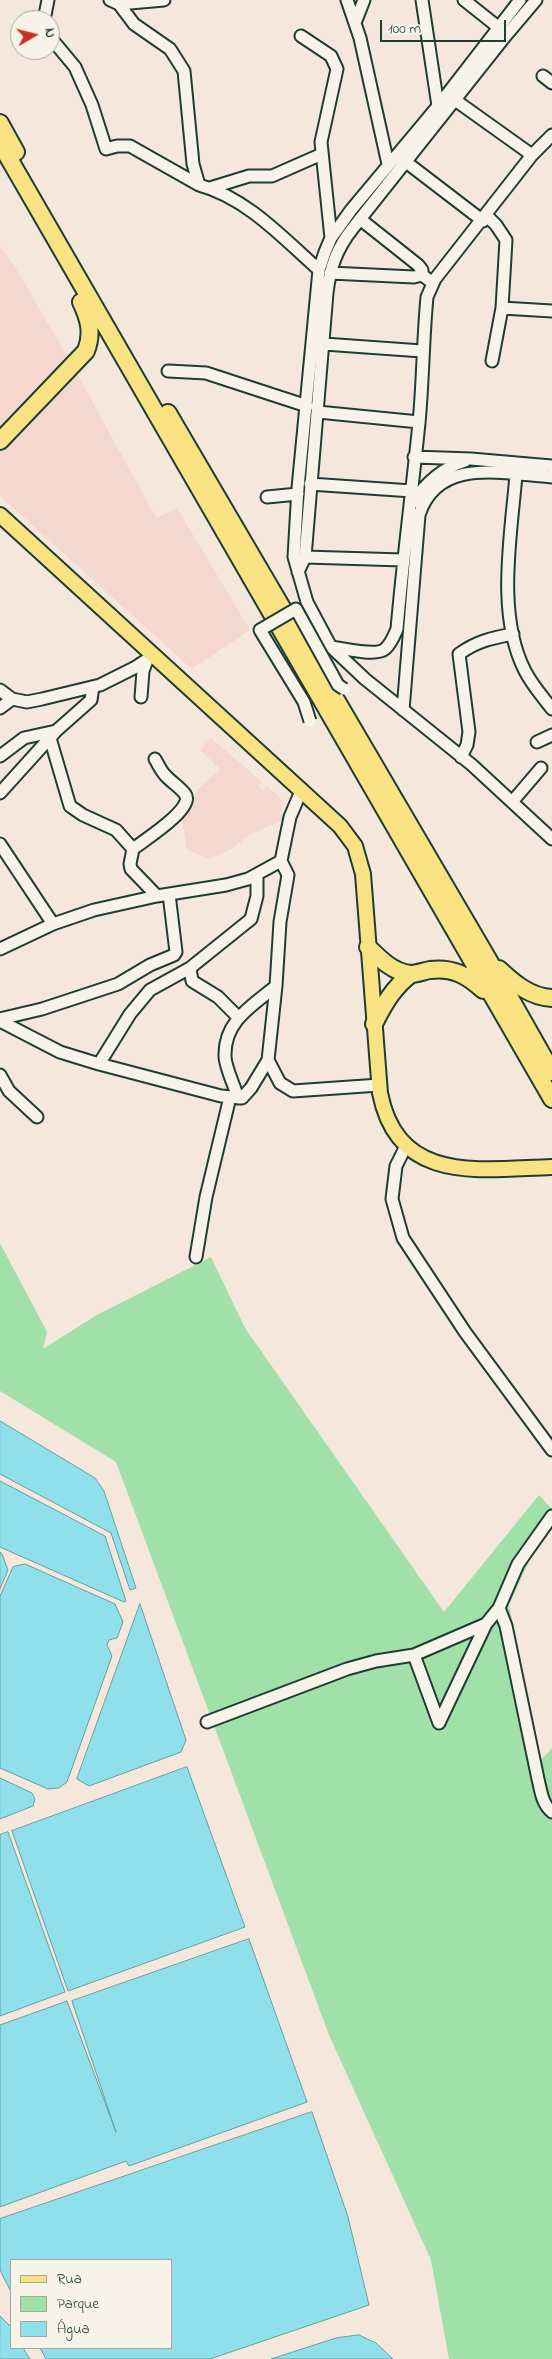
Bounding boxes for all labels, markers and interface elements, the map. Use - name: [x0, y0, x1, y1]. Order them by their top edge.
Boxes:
- north arrow: [10, 10, 60, 60]
- scale bar: [382, 10, 508, 42]
- text: 100 m: [388, 18, 421, 40]
- text: N: [38, 27, 60, 39]
- legend: [10, 2259, 172, 2349]
- text: Rua: [57, 2268, 82, 2290]
- text: Parque: [57, 2293, 99, 2315]
- text: Água: [57, 2318, 90, 2340]

